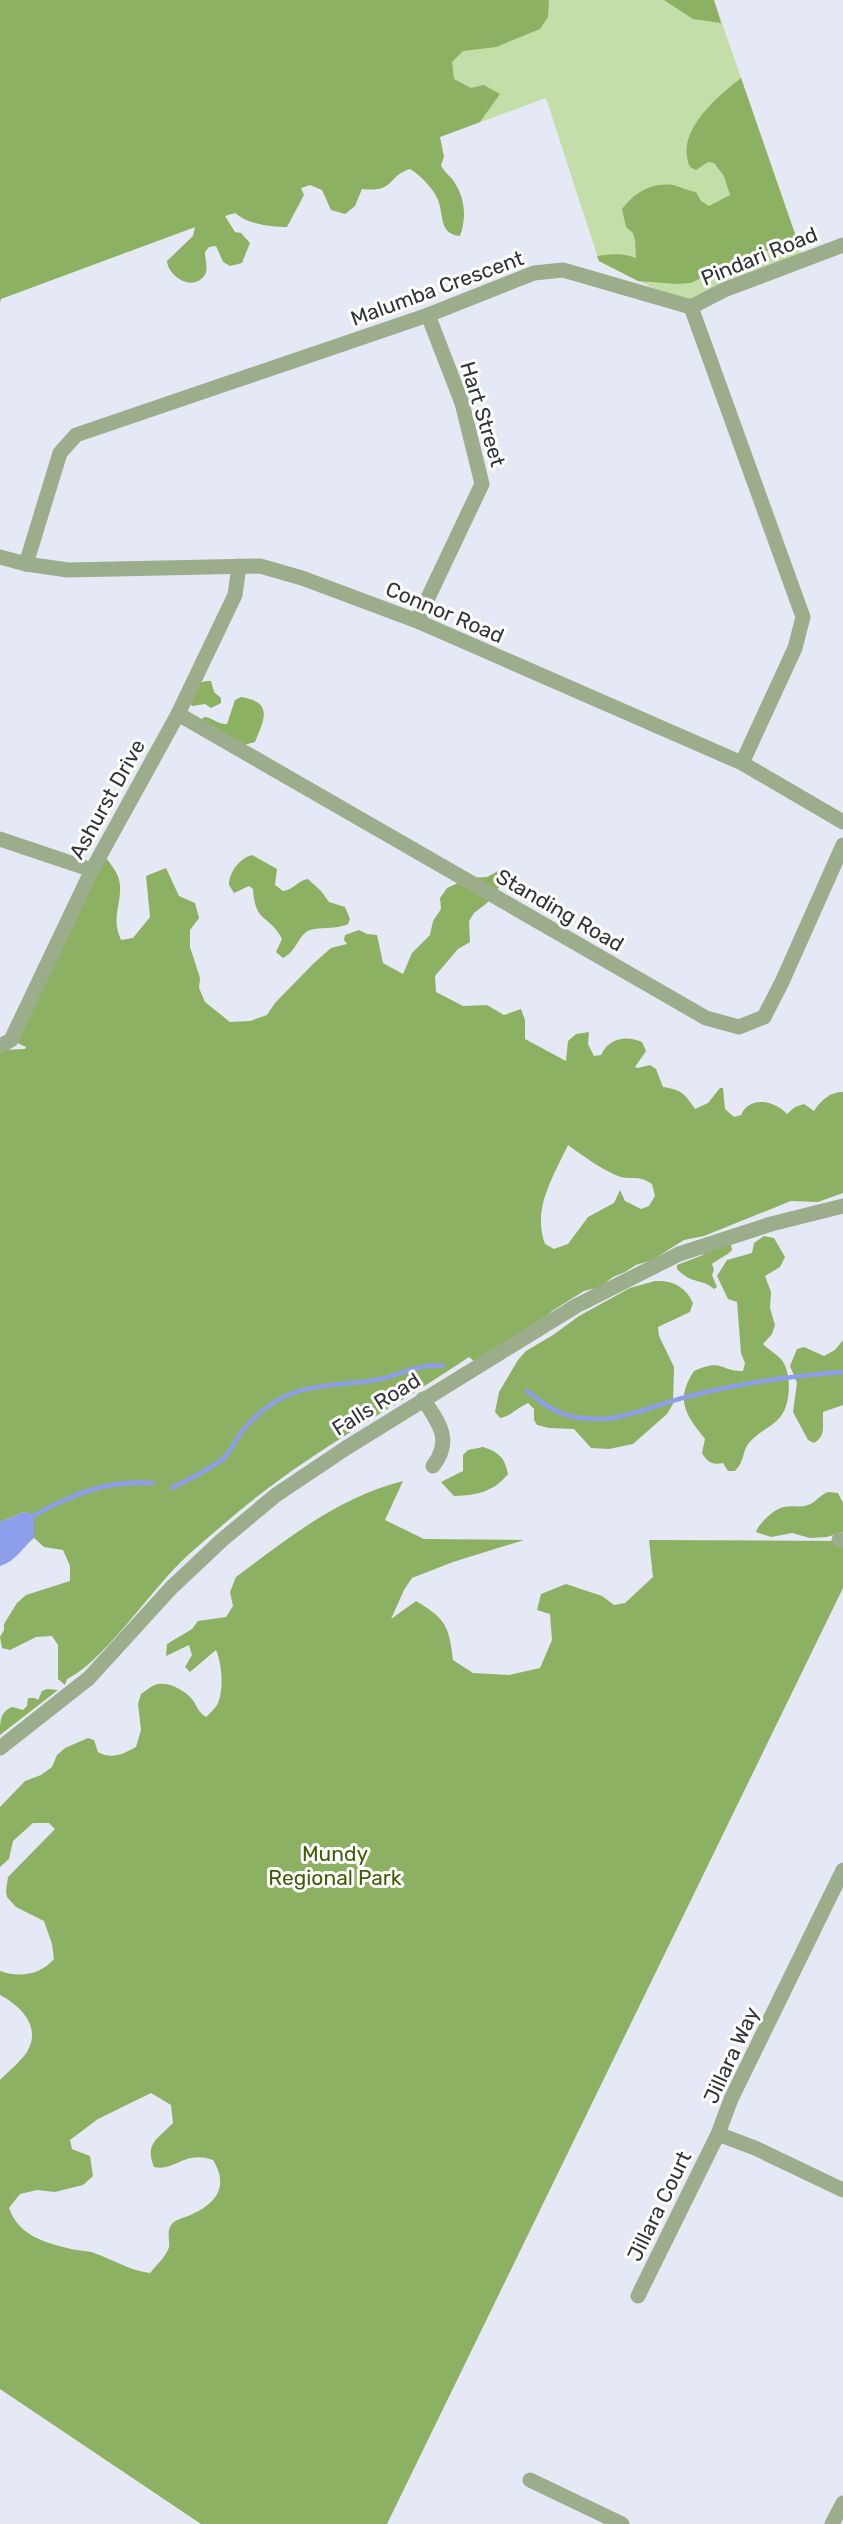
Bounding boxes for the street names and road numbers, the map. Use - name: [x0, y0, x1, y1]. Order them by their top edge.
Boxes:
- street label: Pindari Road: [697, 221, 821, 291]
- street label: Malumba Crescent: [347, 245, 527, 331]
- street label: Hart Street: [455, 358, 511, 470]
- street label: Connor Road: [382, 576, 508, 648]
- street label: Ashurst Drive: [64, 735, 150, 863]
- street label: Standing Road: [492, 863, 628, 957]
- street label: Falls Road: [327, 1367, 425, 1441]
- street label: Jillara Way: [698, 2002, 764, 2107]
- street label: Jillara Court: [622, 2147, 696, 2265]

